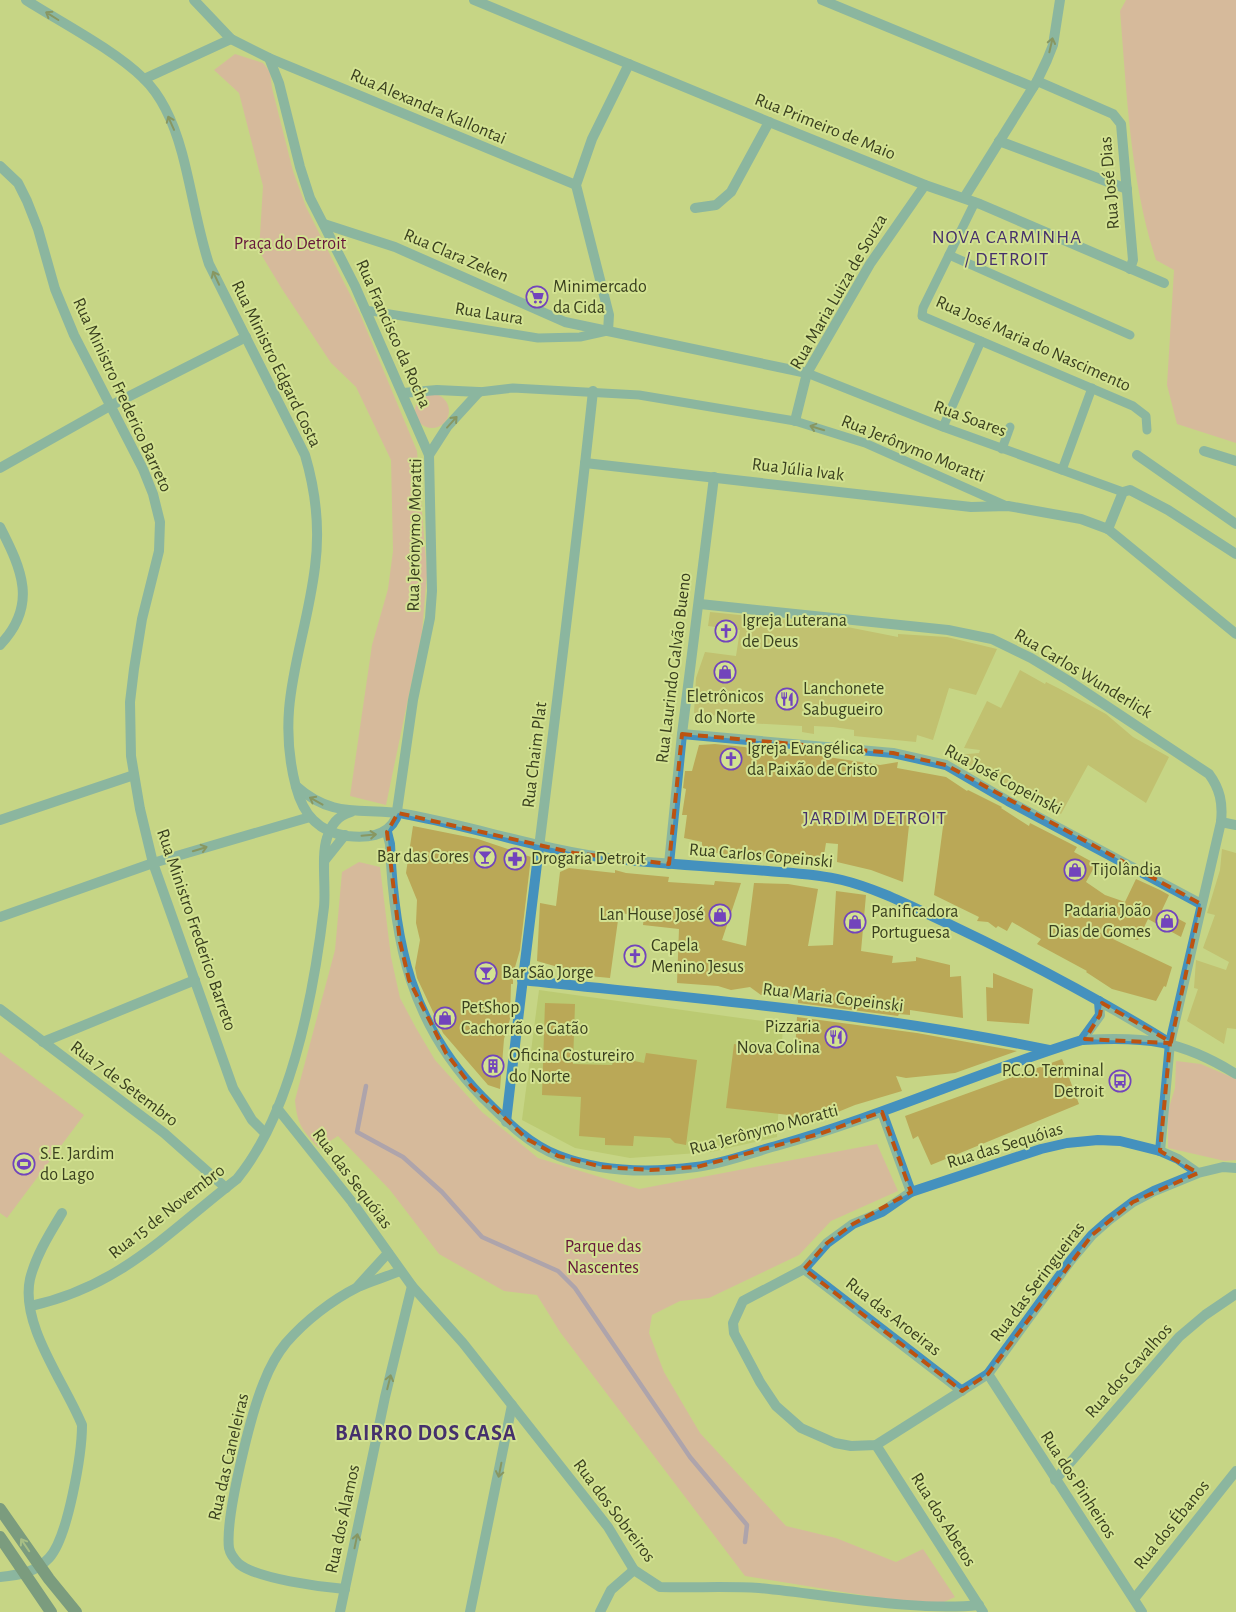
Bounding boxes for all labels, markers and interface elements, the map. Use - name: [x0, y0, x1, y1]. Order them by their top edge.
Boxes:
- one-way arrow: [46, 11, 60, 21]
- one-way arrow: [1047, 38, 1057, 54]
- street label: Rua Alexandra Kallontai: [347, 66, 509, 148]
- street label: Rua Primeiro de Maio: [752, 91, 898, 164]
- one-way arrow: [165, 116, 175, 131]
- street label: Rua José Dias: [1097, 136, 1123, 230]
- street label: Rua Maria Luiza de Souza: [787, 211, 891, 373]
- street label: Rua Clara Zeken: [401, 226, 511, 286]
- district label: NOVA CARMINHA / DETROIT: [932, 228, 1082, 269]
- park label: Praça do Detroit: [234, 235, 347, 253]
- street label: Rua Francisco da Rocha: [352, 257, 434, 411]
- one-way arrow: [211, 271, 220, 286]
- street label: Rua Ministro Edgard Costa: [228, 278, 324, 450]
- place label: Minimercado da Cida: [553, 278, 647, 317]
- supermarket icon: Minimercado da Cida: [525, 285, 549, 309]
- street label: Rua José Maria do Nascimento: [933, 293, 1133, 395]
- street label: Rua Ministro Frederico Barreto: [69, 295, 175, 495]
- street label: Rua Laura: [454, 300, 524, 328]
- street label: Rua Soares: [931, 398, 1009, 440]
- street label: Rua Jerônymo Moratti: [839, 412, 987, 486]
- one-way arrow: [446, 415, 457, 428]
- one-way arrow: [809, 423, 825, 433]
- street label: Rua Júlia Ivak: [751, 455, 846, 485]
- street label: Rua Jerônymo Moratti: [405, 458, 425, 612]
- street label: Rua Laurindo Galvão Bueno: [653, 572, 695, 764]
- place label: Igreja Luterana de Deus: [742, 612, 847, 651]
- church icon: Igreja Luterana de Deus: [714, 619, 738, 643]
- street label: Rua Carlos Wunderlick: [1011, 626, 1156, 723]
- shop icon: Eletrônicos do Norte: [713, 660, 737, 684]
- place label: Lanchonete Sabugueiro: [803, 680, 884, 719]
- restaurant icon: Lanchonete Sabugueiro: [775, 687, 799, 711]
- place label: Eletrônicos do Norte: [686, 688, 764, 727]
- street label: Rua Chaim Plat: [520, 701, 550, 809]
- place label: Igreja Evangélica da Paixão de Cristo: [747, 740, 878, 779]
- street label: Rua José Copeinski: [941, 741, 1065, 819]
- church icon: Igreja Evangélica da Paixão de Cristo: [719, 747, 743, 771]
- one-way arrow: [308, 796, 323, 806]
- district label: JARDIM DETROIT: [803, 809, 947, 828]
- street label: Rua Ministro Frederico Barreto: [153, 827, 239, 1033]
- one-way arrow: [361, 830, 377, 840]
- street label: Rua Carlos Copeinski: [688, 841, 834, 871]
- one-way arrow: [192, 843, 208, 853]
- bar icon: Bar das Cores: [473, 845, 497, 869]
- pharmacy icon: Drogaria Detroit: [503, 847, 527, 871]
- place label: Bar das Cores: [377, 848, 469, 866]
- place label: Drogaria Detroit: [531, 850, 646, 868]
- shop icon: Tijolândia: [1063, 858, 1087, 882]
- place label: Tijolândia: [1091, 861, 1162, 879]
- place label: Padaria João Dias de Gomes: [1048, 902, 1151, 941]
- shop icon: Lan House José: [708, 903, 732, 927]
- place label: Panificadora Portuguesa: [871, 903, 959, 942]
- place label: Lan House José: [599, 906, 704, 924]
- shop icon: Padaria João Dias de Gomes: [1155, 909, 1179, 933]
- shop icon: Panificadora Portuguesa: [843, 910, 867, 934]
- place label: Capela Menino Jesus: [651, 937, 744, 976]
- church icon: Capela Menino Jesus: [623, 944, 647, 968]
- bar icon: Bar São Jorge: [474, 961, 498, 985]
- place label: Bar São Jorge: [502, 964, 594, 982]
- street label: Rua Maria Copeinski: [761, 980, 905, 1016]
- place label: PetShop Cachorrão e Gatão: [461, 999, 588, 1038]
- shop icon: PetShop Cachorrão e Gatão: [433, 1006, 457, 1030]
- place label: Pizzaria Nova Colina: [737, 1018, 820, 1057]
- restaurant icon: Pizzaria Nova Colina: [824, 1025, 848, 1049]
- street label: Rua 7 de Setembro: [67, 1038, 181, 1130]
- place label: Oficina Costureiro do Norte: [509, 1047, 635, 1086]
- building icon: Oficina Costureiro do Norte: [481, 1054, 505, 1078]
- place label: P.C.O. Terminal Detroit: [1002, 1062, 1104, 1101]
- bus stop icon: P.C.O. Terminal Detroit: [1108, 1069, 1132, 1093]
- street label: Rua Jerônymo Moratti: [688, 1101, 840, 1159]
- street label: Rua das Sequóias: [945, 1120, 1065, 1172]
- street label: Rua das Sequóias: [309, 1126, 395, 1232]
- place label: S.E. Jardim do Lago: [40, 1145, 115, 1184]
- sports icon: S.E. Jardim do Lago: [12, 1152, 36, 1176]
- street label: Rua 15 de Novembro: [106, 1161, 228, 1263]
- street label: Rua das Seringueiras: [987, 1219, 1089, 1345]
- park label: Parque das Nascentes: [565, 1238, 641, 1277]
- street label: Rua das Aroeiras: [842, 1274, 944, 1360]
- street label: Rua dos Cavalhos: [1082, 1320, 1176, 1422]
- one-way arrow: [385, 1375, 394, 1391]
- street label: Rua das Caneleiras: [206, 1392, 252, 1522]
- district label: BAIRRO DOS CASA: [335, 1422, 517, 1444]
- street label: Rua dos Pinheiros: [1037, 1428, 1119, 1542]
- street label: Rua dos Sobreiros: [570, 1456, 658, 1566]
- one-way arrow: [495, 1461, 504, 1477]
- street label: Rua dos Álamos: [320, 1462, 363, 1575]
- street label: Rua dos Abetos: [907, 1470, 979, 1570]
- street label: Rua dos Ébanos: [1128, 1475, 1213, 1573]
- one-way arrow: [352, 1534, 361, 1550]
- one-way arrow: [20, 1539, 30, 1553]

